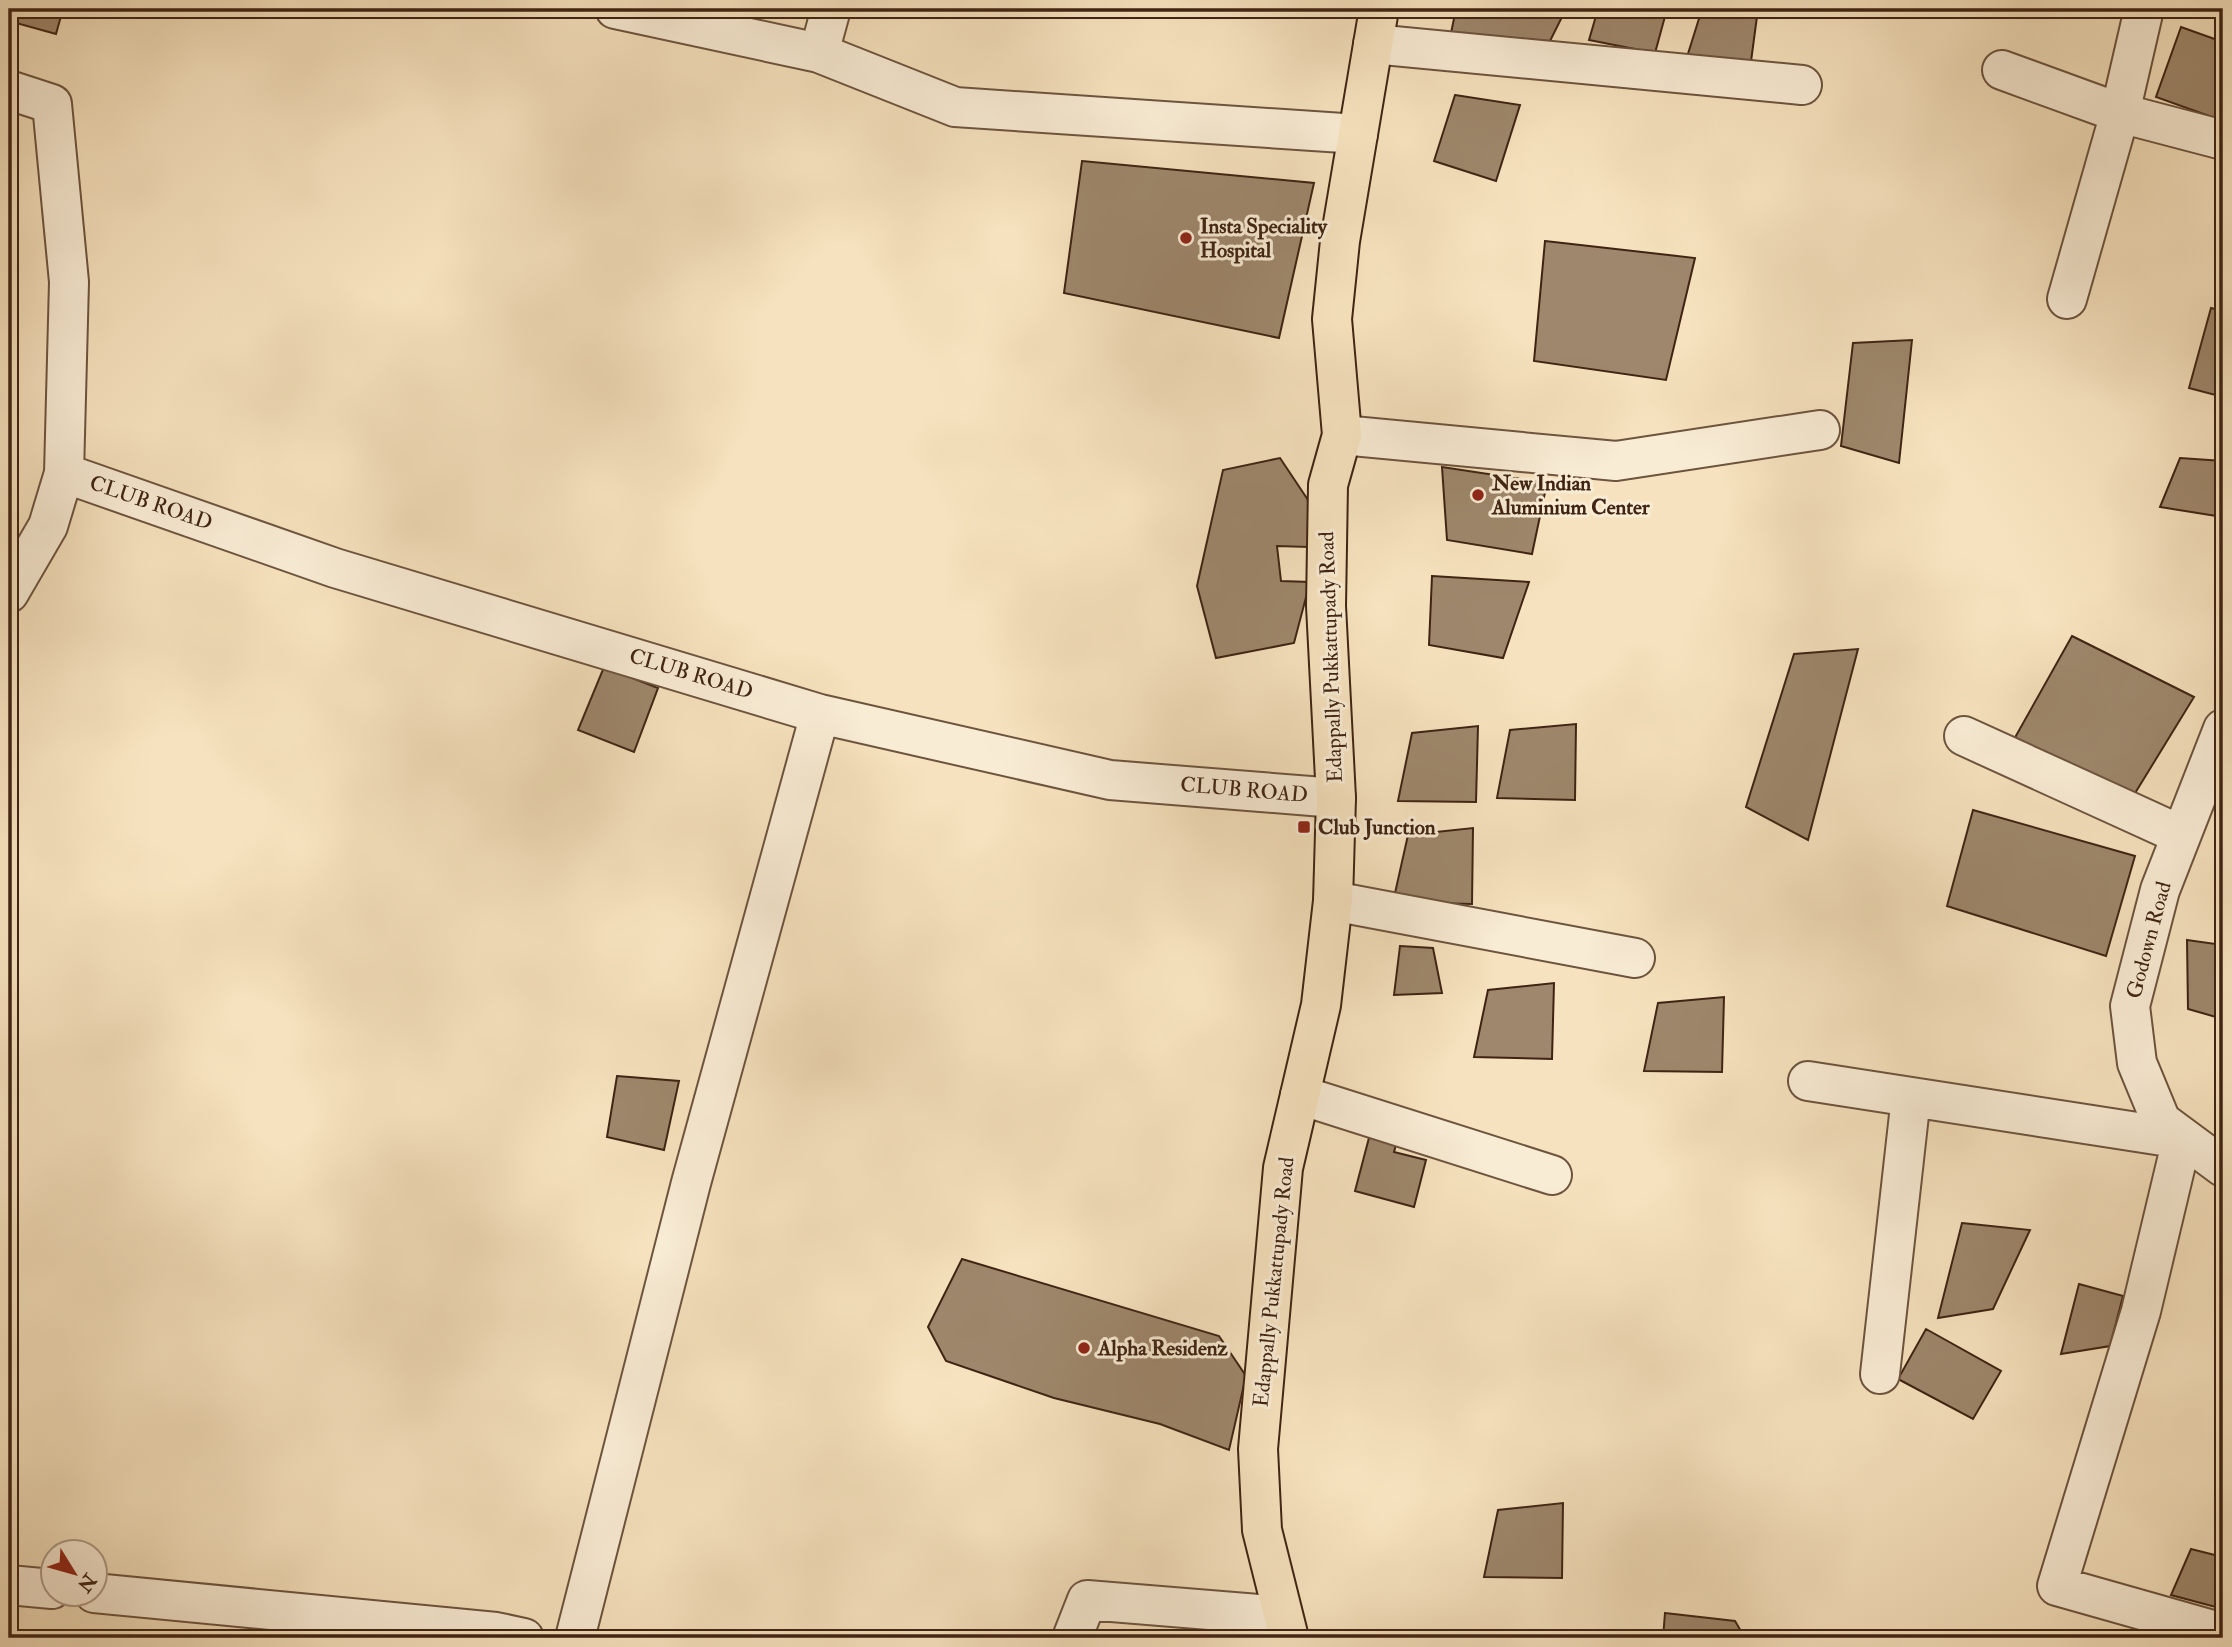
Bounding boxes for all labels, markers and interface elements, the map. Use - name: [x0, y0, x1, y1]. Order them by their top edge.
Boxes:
- place label: Insta Speciality Hospital: [1200, 213, 1328, 264]
- marker: Insta Speciality Hospital: [1178, 230, 1194, 246]
- street label: CLUB ROAD: [86, 469, 216, 537]
- place label: New Indian Aluminium Center: [1491, 470, 1651, 521]
- marker: New Indian Aluminium Center: [1470, 487, 1486, 503]
- street label: Edappally Pukkattupady Road: [1313, 530, 1349, 783]
- street label: CLUB ROAD: [626, 642, 756, 706]
- street label: CLUB ROAD: [1179, 771, 1309, 809]
- place label: Club Junction: [1318, 814, 1436, 841]
- marker: Club Junction: [1296, 819, 1312, 835]
- street label: Godown Road: [2120, 878, 2178, 1002]
- street label: Edappally Pukkattupady Road: [1247, 1155, 1301, 1408]
- place label: Alpha Residenz: [1097, 1335, 1229, 1362]
- marker: Alpha Residenz: [1076, 1340, 1092, 1356]
- north arrow: [38, 1538, 108, 1608]
- text: N: [71, 1568, 102, 1597]

